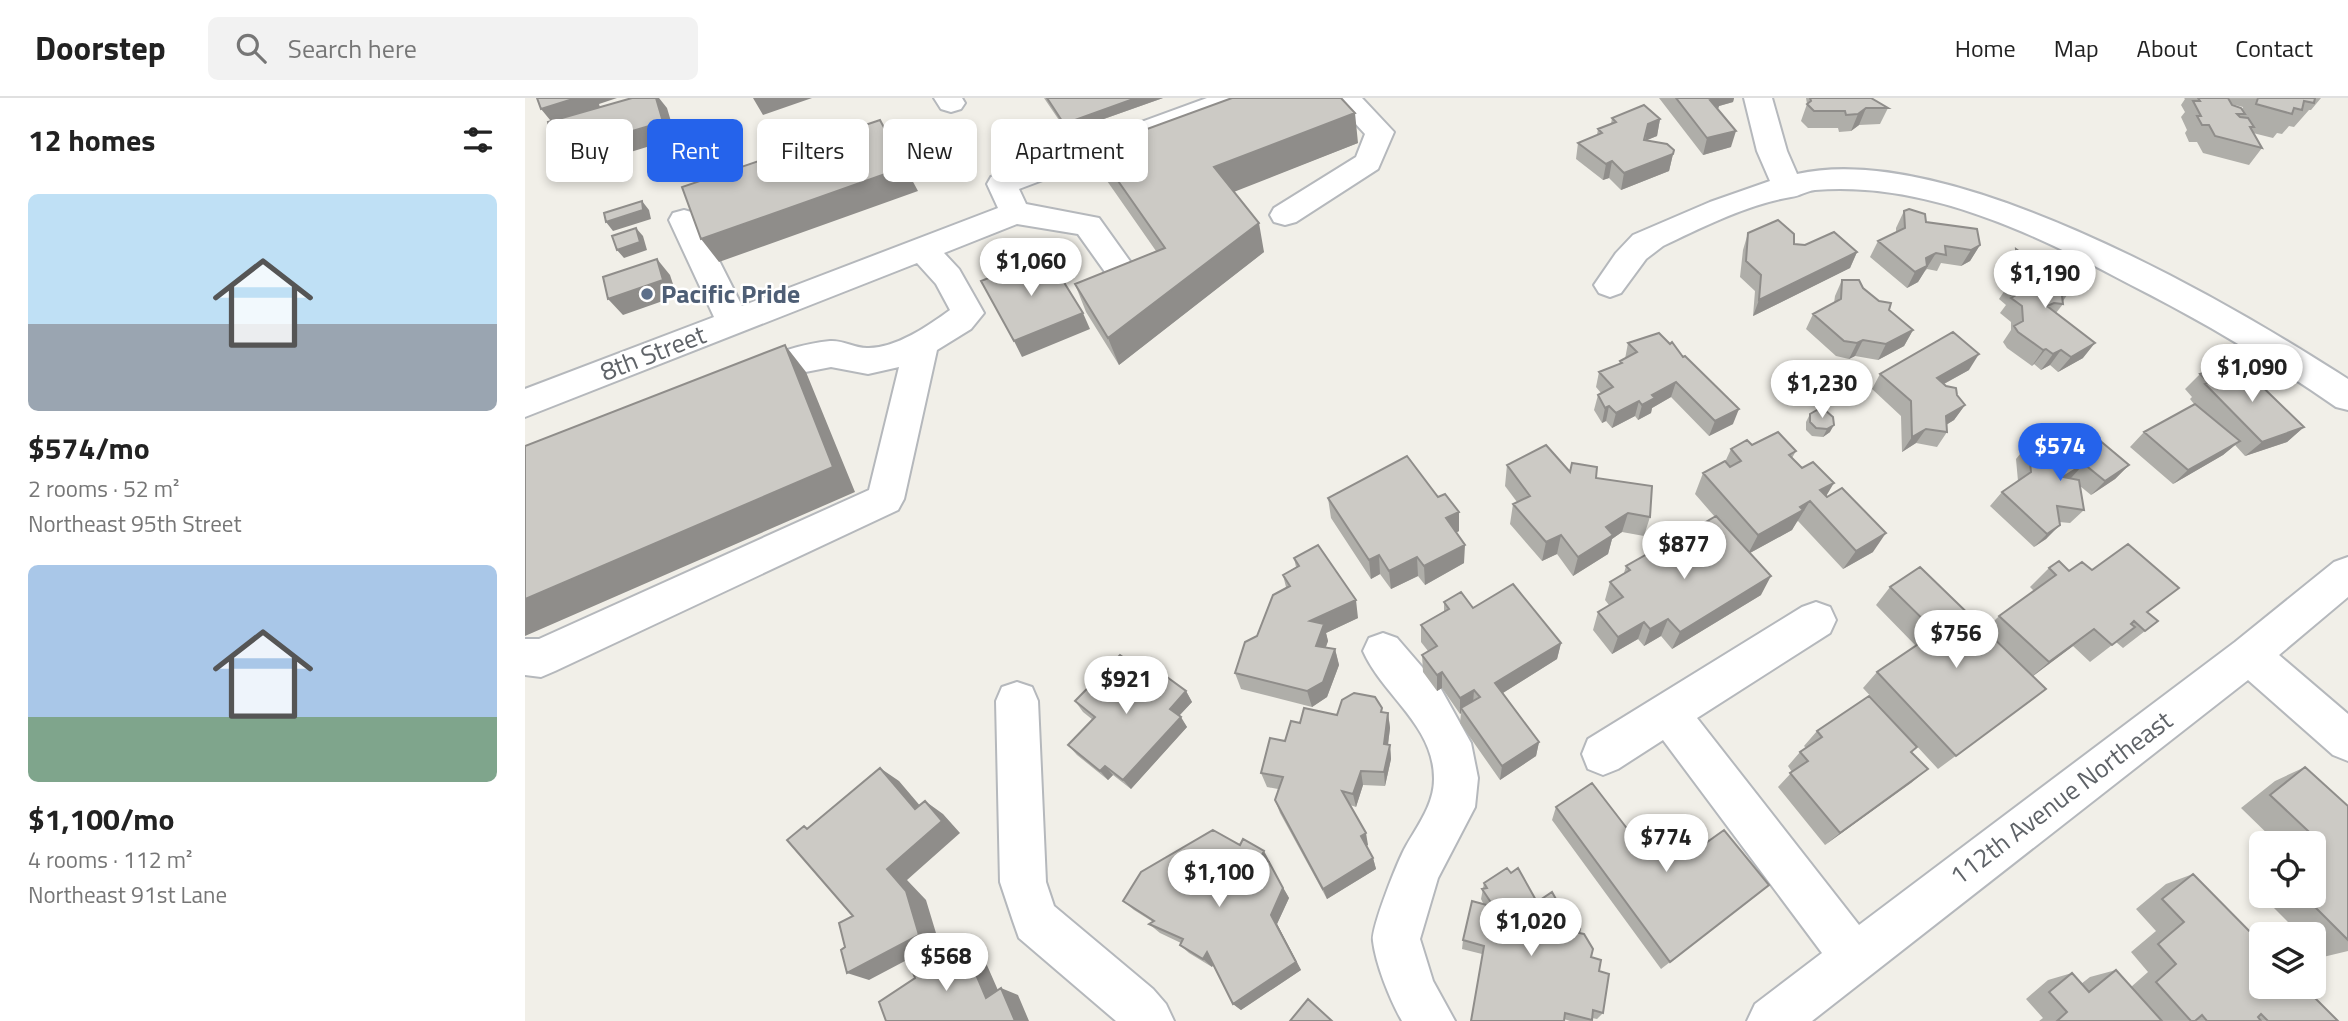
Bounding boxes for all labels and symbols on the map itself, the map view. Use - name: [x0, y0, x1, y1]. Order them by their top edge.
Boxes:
- pin: $1,060: [974, 238, 1088, 298]
- pin: $1,190: [1988, 250, 2102, 310]
- place label: Pacific Pride: [661, 274, 800, 313]
- marker: Pacific Pride: [639, 286, 655, 302]
- street label: 8th Street: [594, 315, 711, 391]
- pin: $1,090: [2195, 344, 2309, 404]
- pin: $1,230: [1765, 360, 1879, 420]
- pin: $574: [2019, 424, 2101, 483]
- pin: $877: [1643, 522, 1725, 581]
- pin: $756: [1915, 610, 1997, 670]
- pin: $921: [1085, 656, 1167, 716]
- street label: 112th Avenue Northeast: [1941, 701, 2180, 894]
- pin: $774: [1625, 814, 1707, 874]
- pin: $1,100: [1162, 850, 1276, 909]
- pin: $1,020: [1474, 898, 1588, 958]
- pin: $568: [905, 934, 987, 993]

